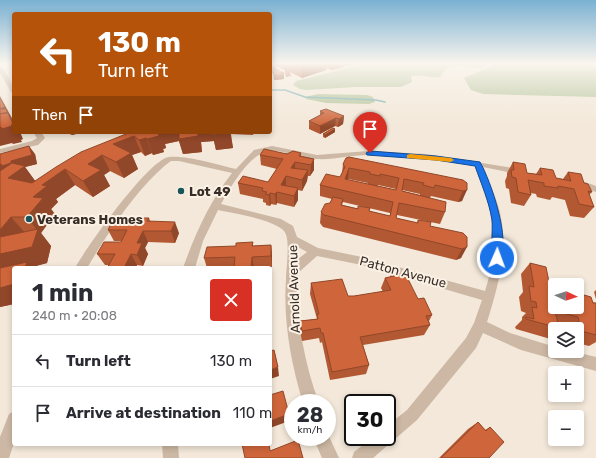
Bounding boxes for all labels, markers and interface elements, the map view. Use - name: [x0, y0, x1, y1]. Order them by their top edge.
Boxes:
- text: 130 m: [98, 26, 181, 59]
- icon: left: [32, 28, 84, 80]
- text: Turn left: [98, 60, 168, 82]
- icon: arrive: [75, 104, 97, 126]
- text: Then: [32, 106, 67, 124]
- pin: [353, 112, 387, 153]
- icon: arrive: [359, 118, 381, 140]
- place label: Lot 49: [189, 184, 231, 199]
- marker: Lot 49: [176, 186, 186, 196]
- place label: Veterans Homes: [37, 212, 143, 227]
- marker: Veterans Homes: [24, 214, 34, 224]
- position arrow: [476, 237, 518, 279]
- street label: Arnold Avenue: [285, 245, 303, 333]
- street label: Patton Avenue: [358, 253, 448, 291]
- north arrow: [548, 278, 584, 314]
- map controls: [548, 278, 584, 446]
- text: 1 min: [32, 279, 93, 307]
- button: close: [210, 279, 252, 321]
- text: 240 m · 20:08: [32, 308, 117, 323]
- button: layers: [548, 322, 584, 358]
- icon: left: [32, 350, 54, 372]
- text: Turn left: [66, 352, 131, 370]
- text: 130 m: [210, 352, 252, 370]
- button: +: [548, 366, 584, 402]
- speed limit sign: 30: [344, 394, 396, 446]
- icon: arrive: [32, 402, 54, 424]
- text: 28: [297, 403, 323, 427]
- text: Arrive at destination: [66, 404, 221, 422]
- text: 110 m: [233, 404, 272, 422]
- button: −: [548, 410, 584, 446]
- text: km/h: [298, 424, 322, 436]

